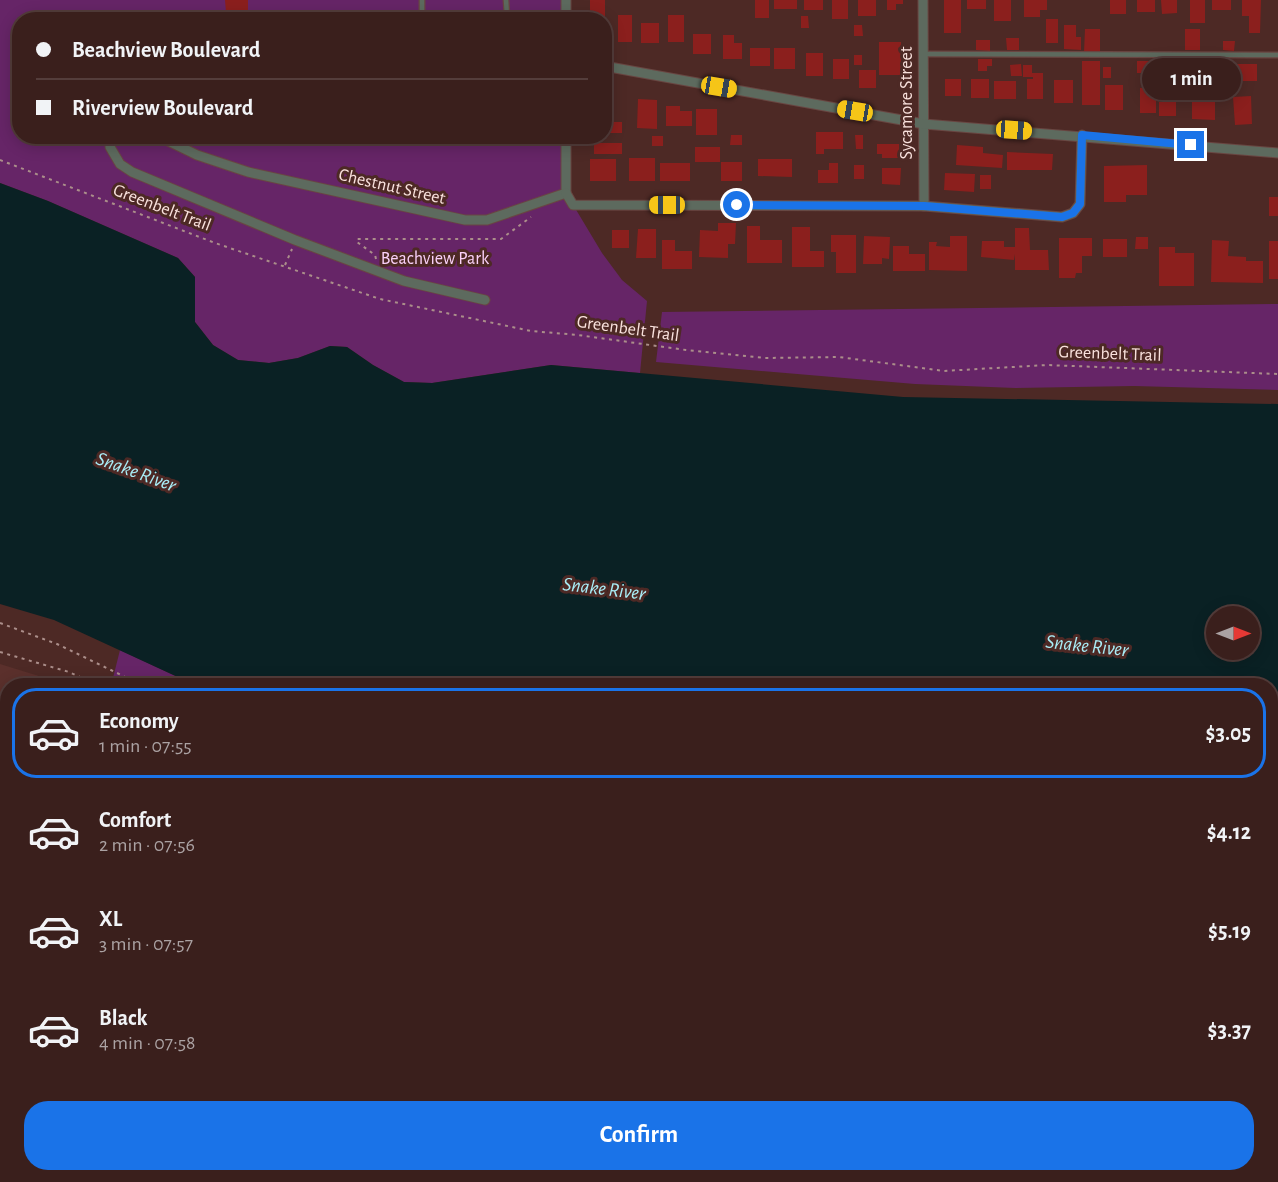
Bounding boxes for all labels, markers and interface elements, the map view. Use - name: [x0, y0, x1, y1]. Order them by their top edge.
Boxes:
- text: Beachview Boulevard: [72, 39, 260, 61]
- street label: Sycamore Street: [898, 46, 916, 159]
- callout: 1 min: [1142, 58, 1240, 100]
- text: 1 min: [1170, 69, 1213, 89]
- car: [700, 75, 738, 99]
- text: Riverview Boulevard: [72, 97, 253, 119]
- car: [836, 99, 874, 123]
- car: [995, 120, 1033, 140]
- route end: [1177, 131, 1204, 158]
- street label: Chestnut Street: [337, 166, 447, 208]
- street label: Greenbelt Trail: [111, 181, 213, 235]
- route start: [723, 191, 750, 218]
- car: [649, 196, 685, 214]
- park label: Beachview Park: [381, 250, 490, 268]
- street label: Greenbelt Trail: [576, 313, 680, 345]
- street label: Greenbelt Trail: [1058, 343, 1162, 365]
- water label: Snake River: [93, 448, 179, 496]
- water label: Snake River: [561, 574, 647, 604]
- north arrow: [1206, 606, 1260, 660]
- map controls: [1206, 606, 1260, 660]
- water label: Snake River: [1045, 632, 1130, 660]
- icon: car: [27, 706, 81, 760]
- text: Economy: [99, 710, 179, 732]
- text: $3.05: [1206, 722, 1251, 744]
- text: 1 min · 07:55: [99, 736, 192, 756]
- icon: car: [27, 805, 81, 859]
- text: Comfort: [99, 809, 171, 831]
- text: $4.12: [1207, 821, 1251, 843]
- text: 2 min · 07:56: [99, 835, 195, 855]
- icon: car: [27, 904, 81, 958]
- text: XL: [99, 908, 122, 930]
- text: $5.19: [1208, 920, 1251, 942]
- text: 3 min · 07:57: [99, 934, 193, 954]
- icon: car: [27, 1003, 81, 1057]
- text: Black: [99, 1007, 147, 1029]
- text: $3.37: [1208, 1019, 1251, 1041]
- text: 4 min · 07:58: [99, 1033, 196, 1053]
- button: Confirm: [24, 1101, 1254, 1170]

